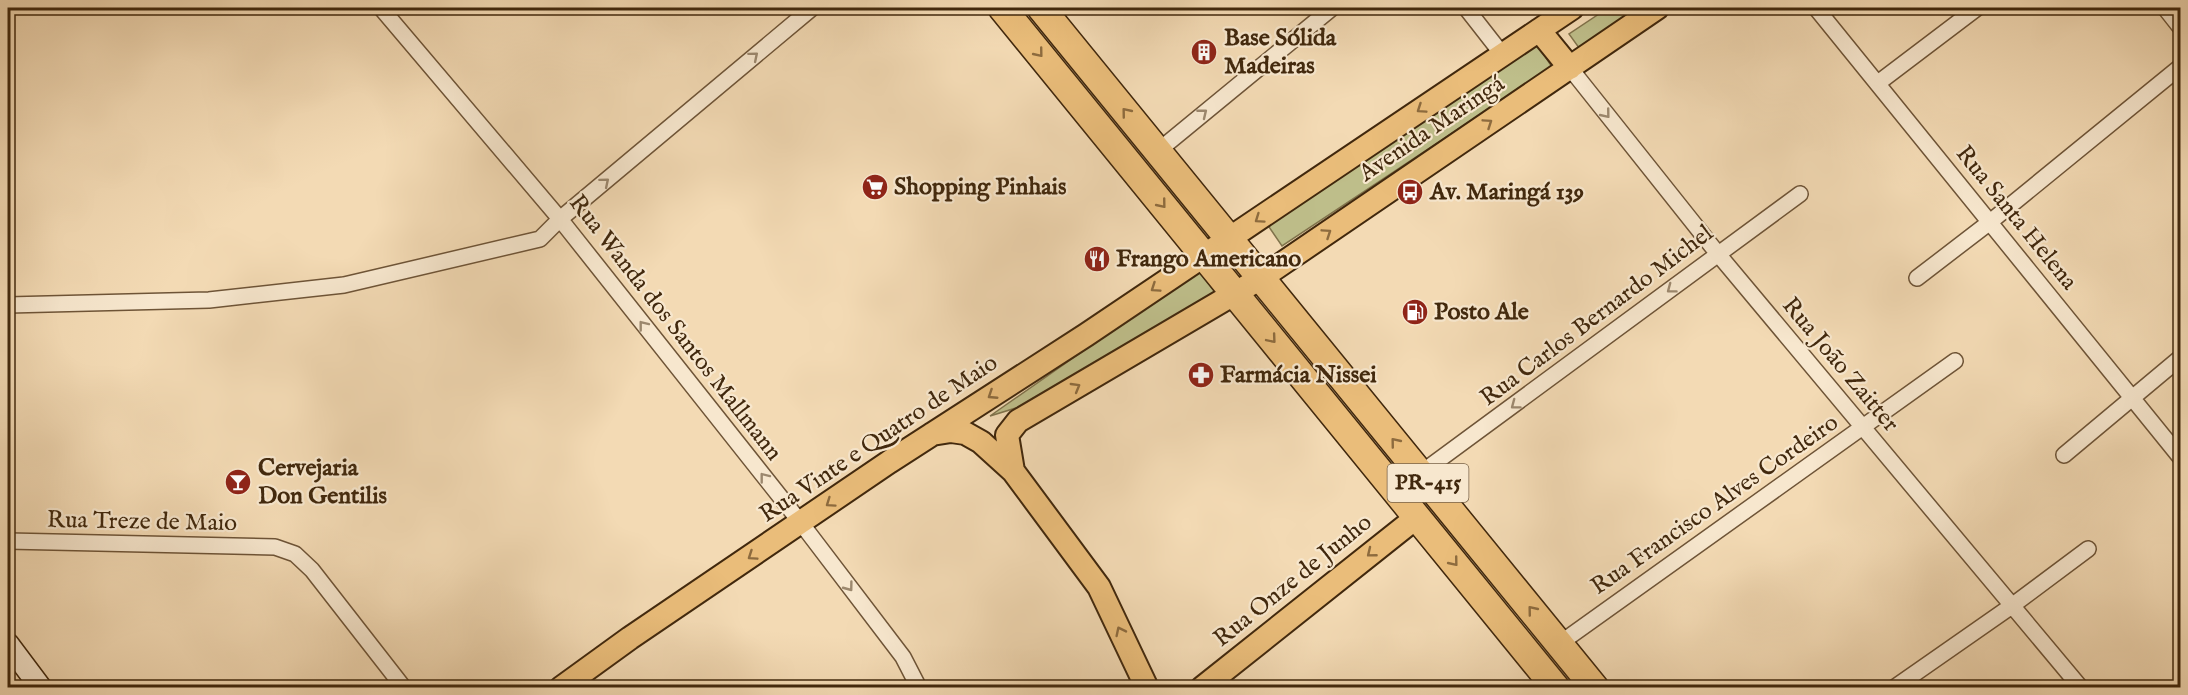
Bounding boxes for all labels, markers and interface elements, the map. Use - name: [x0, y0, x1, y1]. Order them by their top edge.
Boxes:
- place label: Base Sólida Madeiras: [1224, 23, 1337, 82]
- building icon: Base Sólida Madeiras: [1189, 37, 1219, 67]
- one-way arrow: [1031, 46, 1042, 57]
- one-way arrow: [747, 52, 758, 63]
- street label: Avenida Maringá: [1352, 69, 1511, 190]
- one-way arrow: [1416, 102, 1427, 113]
- one-way arrow: [1599, 107, 1610, 118]
- one-way arrow: [1123, 108, 1134, 119]
- one-way arrow: [1196, 110, 1207, 121]
- one-way arrow: [1482, 119, 1492, 131]
- street label: Rua Santa Helena: [1948, 139, 2084, 297]
- supermarket icon: Shopping Pinhais: [860, 172, 890, 202]
- place label: Shopping Pinhais: [894, 172, 1067, 203]
- bus stop icon: Av. Maringá 139: [1395, 177, 1425, 207]
- place label: Av. Maringá 139: [1429, 177, 1584, 208]
- one-way arrow: [598, 178, 609, 189]
- street label: Rua Wanda dos Santos Mallmann: [561, 189, 789, 467]
- one-way arrow: [1155, 197, 1166, 208]
- one-way arrow: [1255, 212, 1266, 223]
- street label: Rua Carlos Bernardo Michel: [1474, 218, 1720, 414]
- one-way arrow: [1320, 229, 1331, 240]
- restaurant icon: Frango Americano: [1082, 244, 1112, 274]
- place label: Frango Americano: [1116, 244, 1301, 275]
- one-way arrow: [1151, 281, 1162, 292]
- one-way arrow: [1667, 282, 1678, 293]
- street label: Rua João Zaitter: [1775, 291, 1906, 439]
- fuel station icon: Posto Ale: [1400, 297, 1430, 327]
- place label: Posto Ale: [1434, 297, 1529, 328]
- one-way arrow: [640, 321, 651, 332]
- one-way arrow: [1265, 332, 1276, 343]
- street label: Rua Vinte e Quatro de Maio: [754, 348, 1004, 530]
- pharmacy icon: Farmácia Nissei: [1186, 360, 1216, 390]
- place label: Farmácia Nissei: [1220, 360, 1377, 391]
- one-way arrow: [1070, 382, 1080, 394]
- one-way arrow: [988, 387, 999, 398]
- one-way arrow: [1510, 398, 1521, 409]
- street label: Rua Francisco Alves Cordeiro: [1585, 408, 1845, 602]
- one-way arrow: [1392, 438, 1403, 449]
- place label: Cervejaria Don Gentilis: [258, 453, 388, 512]
- road number: PR-415: [1388, 464, 1468, 502]
- bar icon: Cervejaria Don Gentilis: [223, 467, 253, 497]
- one-way arrow: [761, 473, 772, 484]
- one-way arrow: [826, 496, 837, 507]
- street label: Rua Treze de Maio: [47, 505, 237, 539]
- street label: Rua Onze de Junho: [1207, 507, 1379, 654]
- one-way arrow: [1367, 546, 1378, 557]
- one-way arrow: [748, 549, 759, 560]
- one-way arrow: [1447, 555, 1458, 566]
- one-way arrow: [842, 580, 853, 591]
- one-way arrow: [1528, 605, 1539, 616]
- one-way arrow: [1116, 627, 1128, 638]

